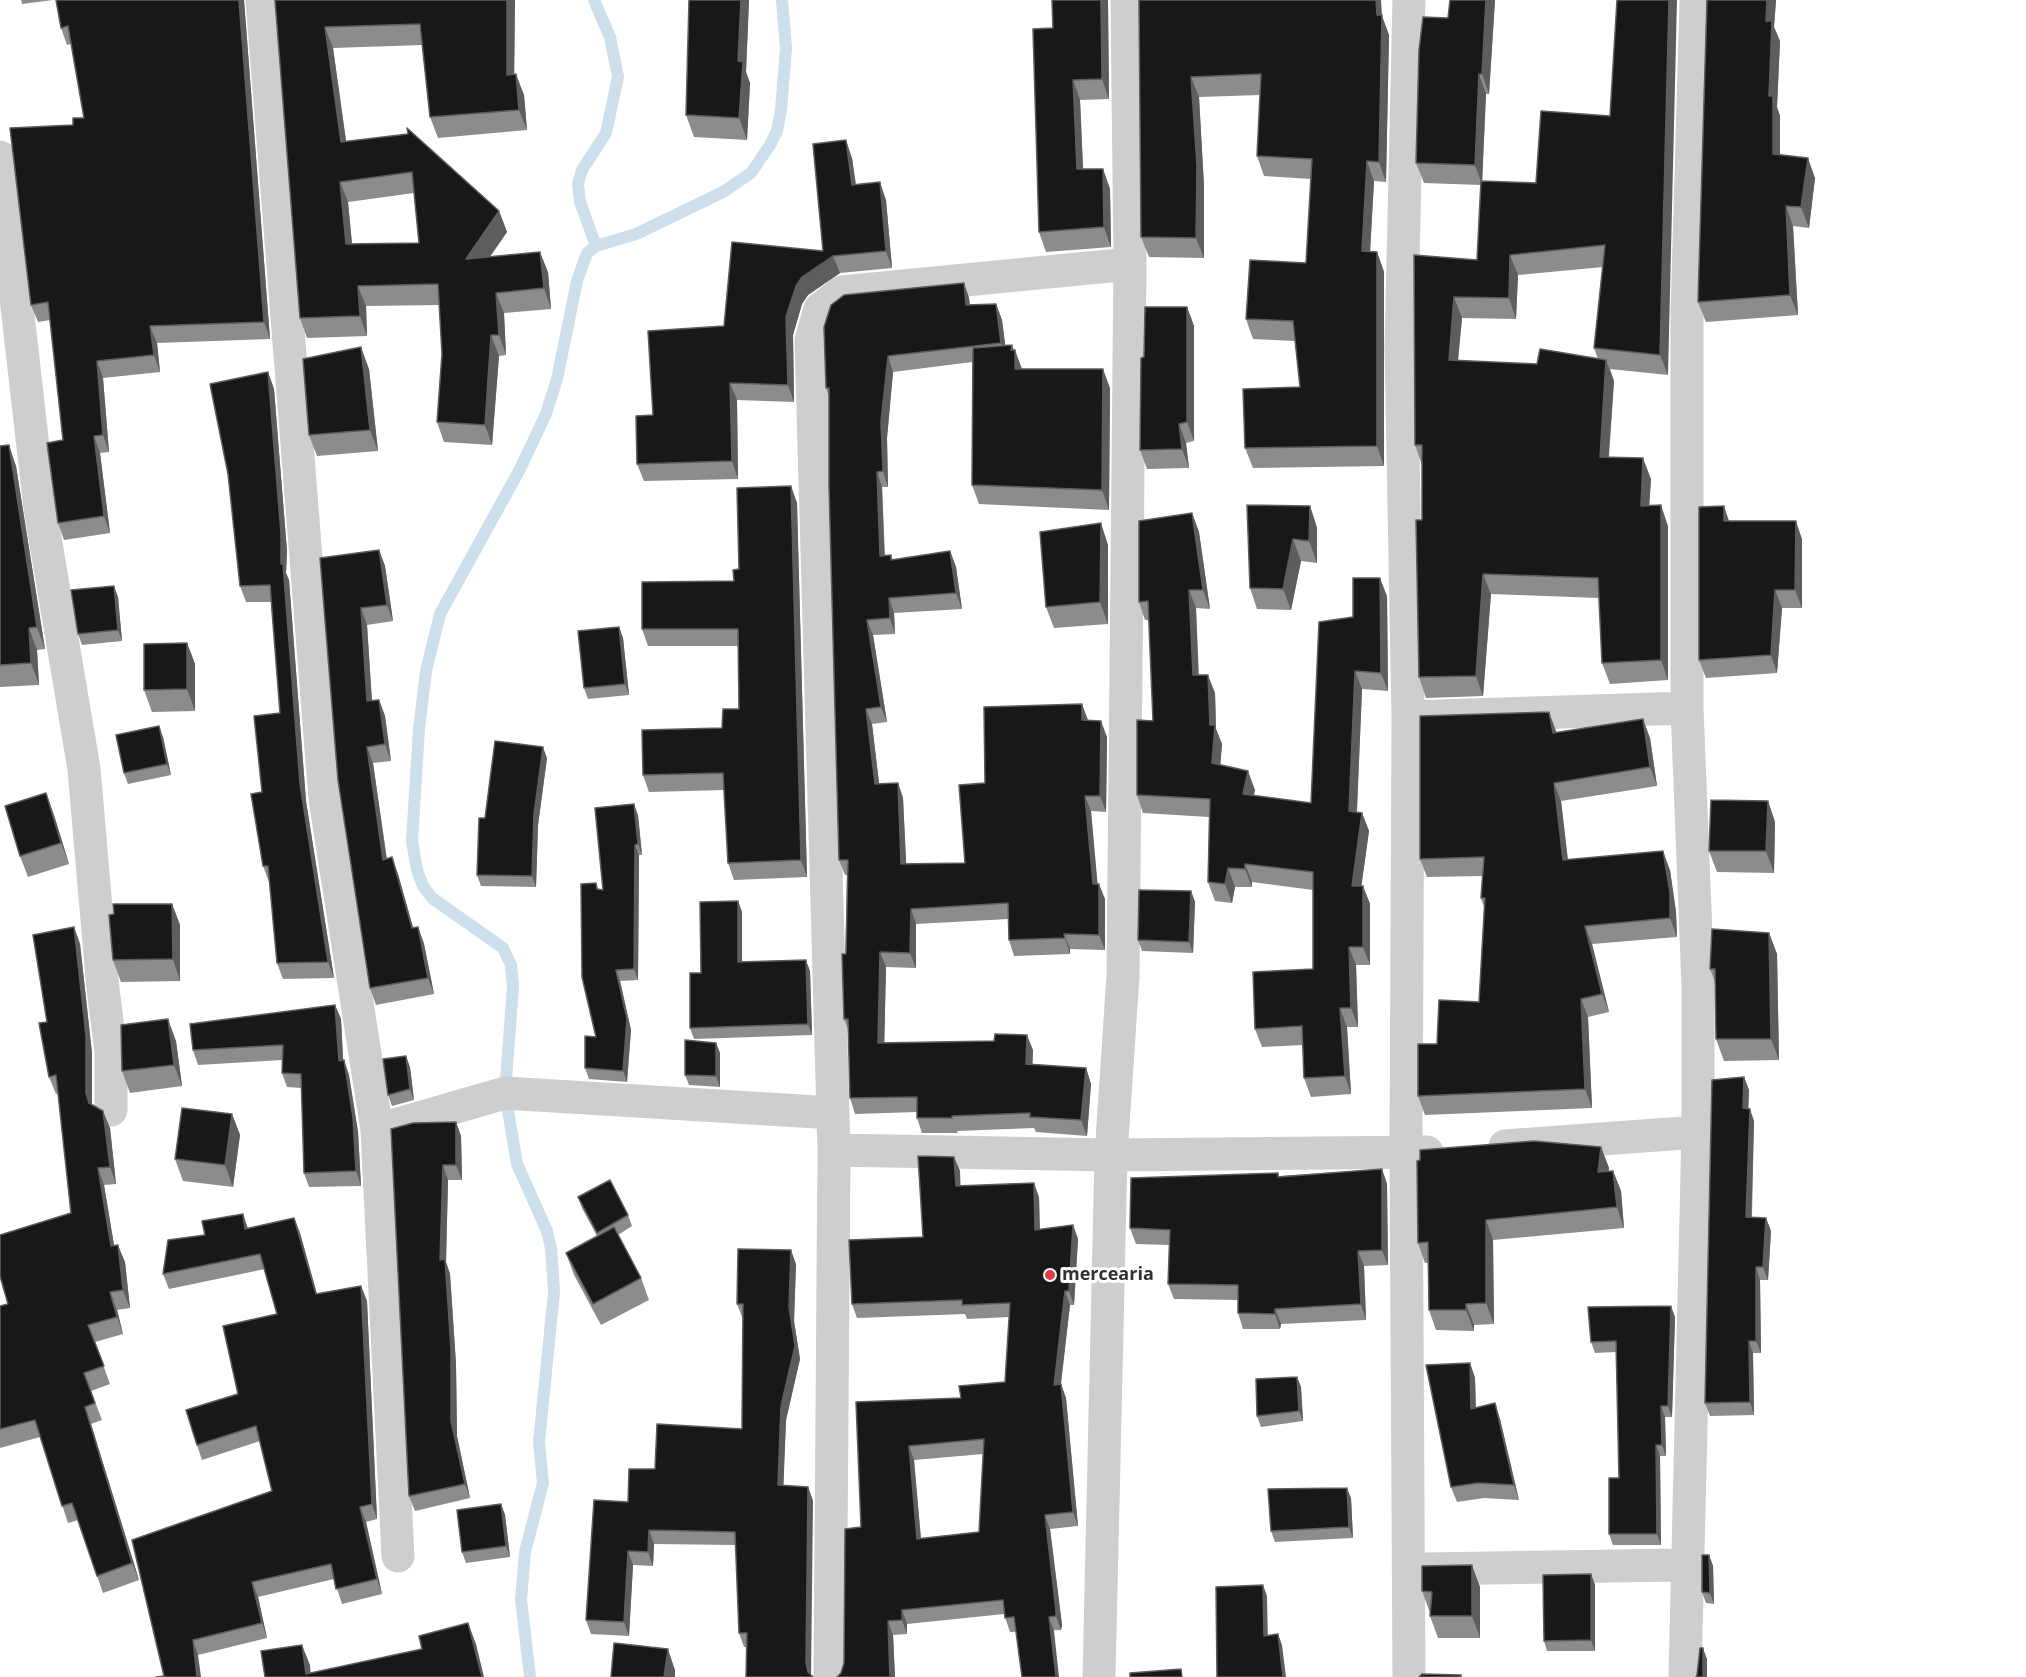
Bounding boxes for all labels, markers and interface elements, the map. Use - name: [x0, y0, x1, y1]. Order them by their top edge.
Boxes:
- place label: mercearia: [1062, 1264, 1154, 1286]
- marker: mercearia: [1043, 1268, 1057, 1282]

